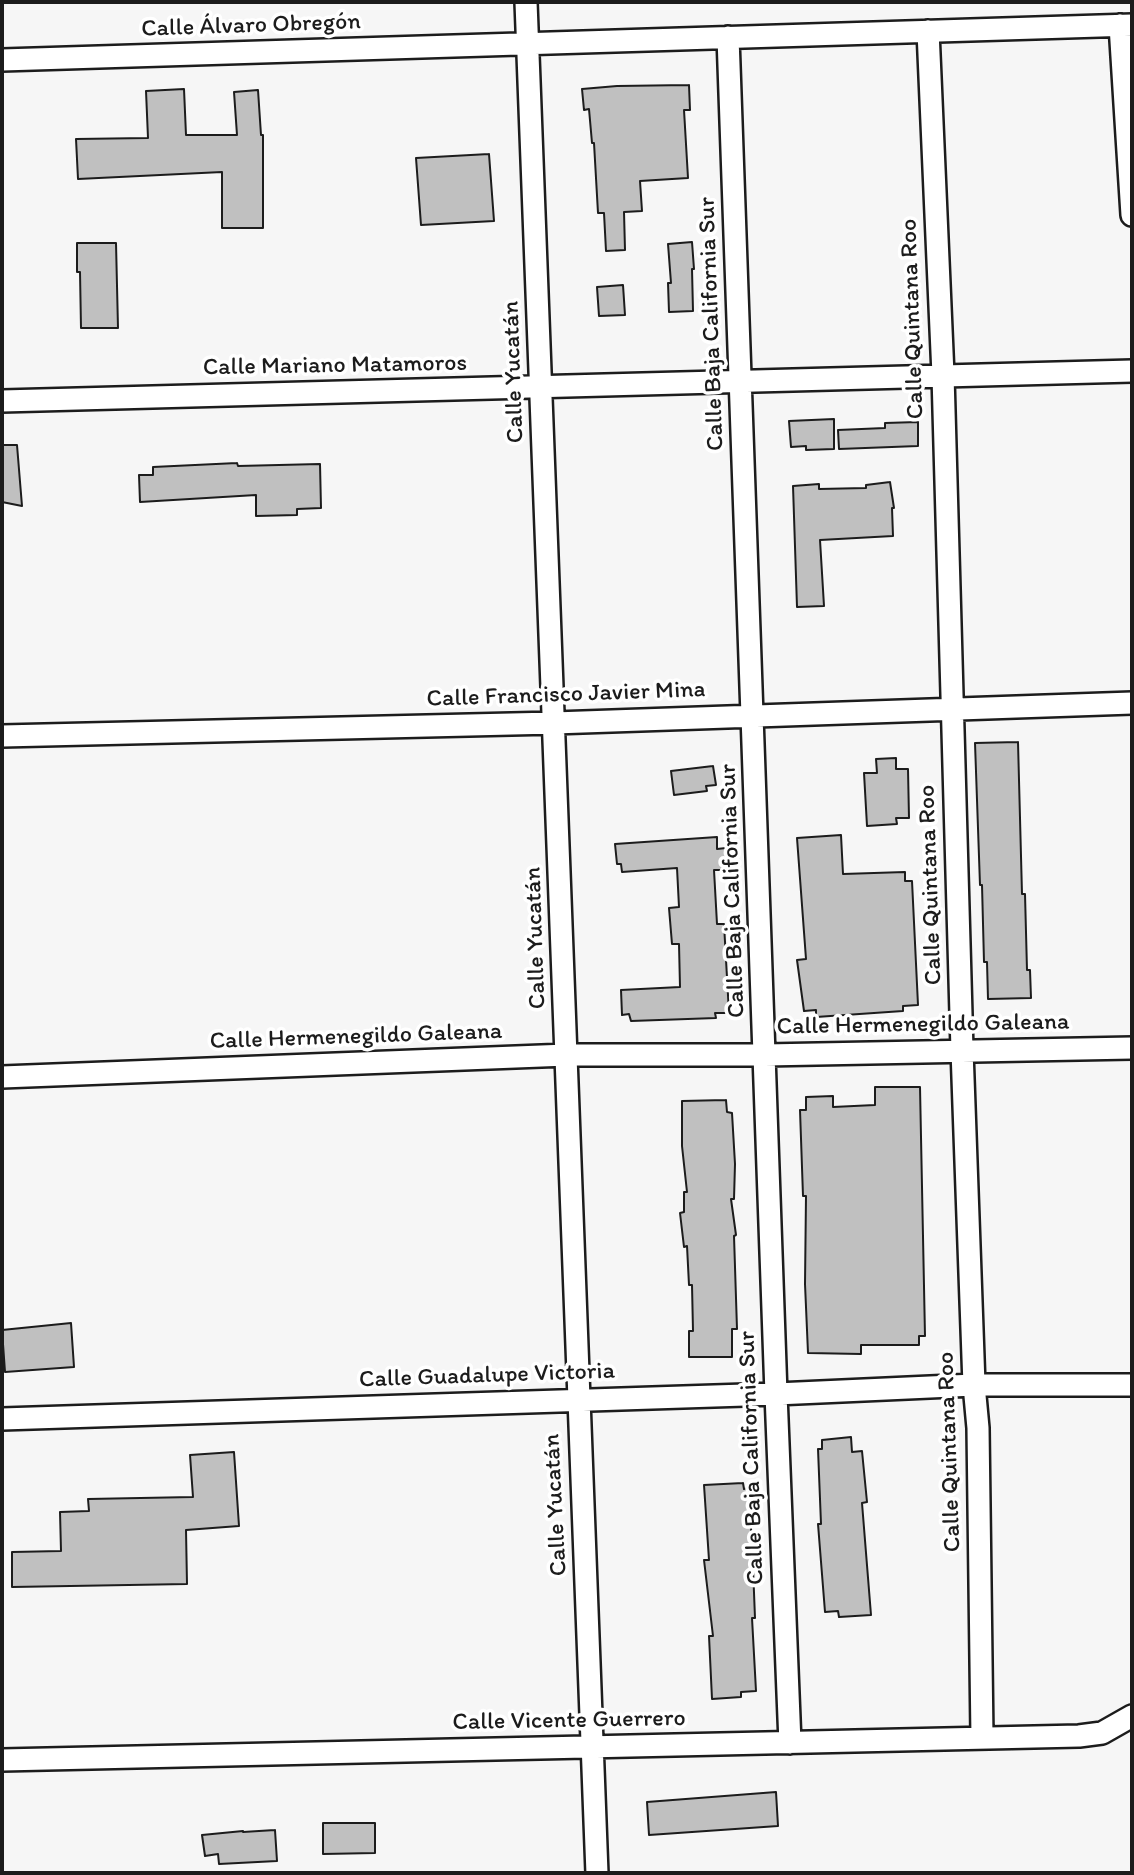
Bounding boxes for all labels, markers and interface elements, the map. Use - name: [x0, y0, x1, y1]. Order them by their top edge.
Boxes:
- street label: Calle Álvaro Obregón: [141, 8, 361, 44]
- street label: Calle Baja California Sur: [693, 196, 731, 452]
- street label: Calle Quintana Roo: [895, 218, 931, 420]
- street label: Calle Yucatán: [497, 300, 531, 444]
- street label: Calle Mariano Matamoros: [203, 349, 467, 383]
- street label: Calle Francisco Javier Mina: [426, 676, 706, 714]
- street label: Calle Baja California Sur: [714, 763, 752, 1019]
- street label: Calle Quintana Roo: [913, 784, 949, 986]
- street label: Calle Yucatán: [519, 866, 553, 1010]
- street label: Calle Hermenegildo Galeana: [776, 1008, 1070, 1042]
- street label: Calle Hermenegildo Galeana: [209, 1018, 503, 1056]
- street label: Calle Baja California Sur: [733, 1330, 771, 1586]
- street label: Calle Quintana Roo: [932, 1351, 968, 1553]
- street label: Calle Guadalupe Victoria: [359, 1357, 615, 1395]
- street label: Calle Yucatán: [538, 1433, 574, 1577]
- street label: Calle Vicente Guerrero: [452, 1705, 686, 1737]

